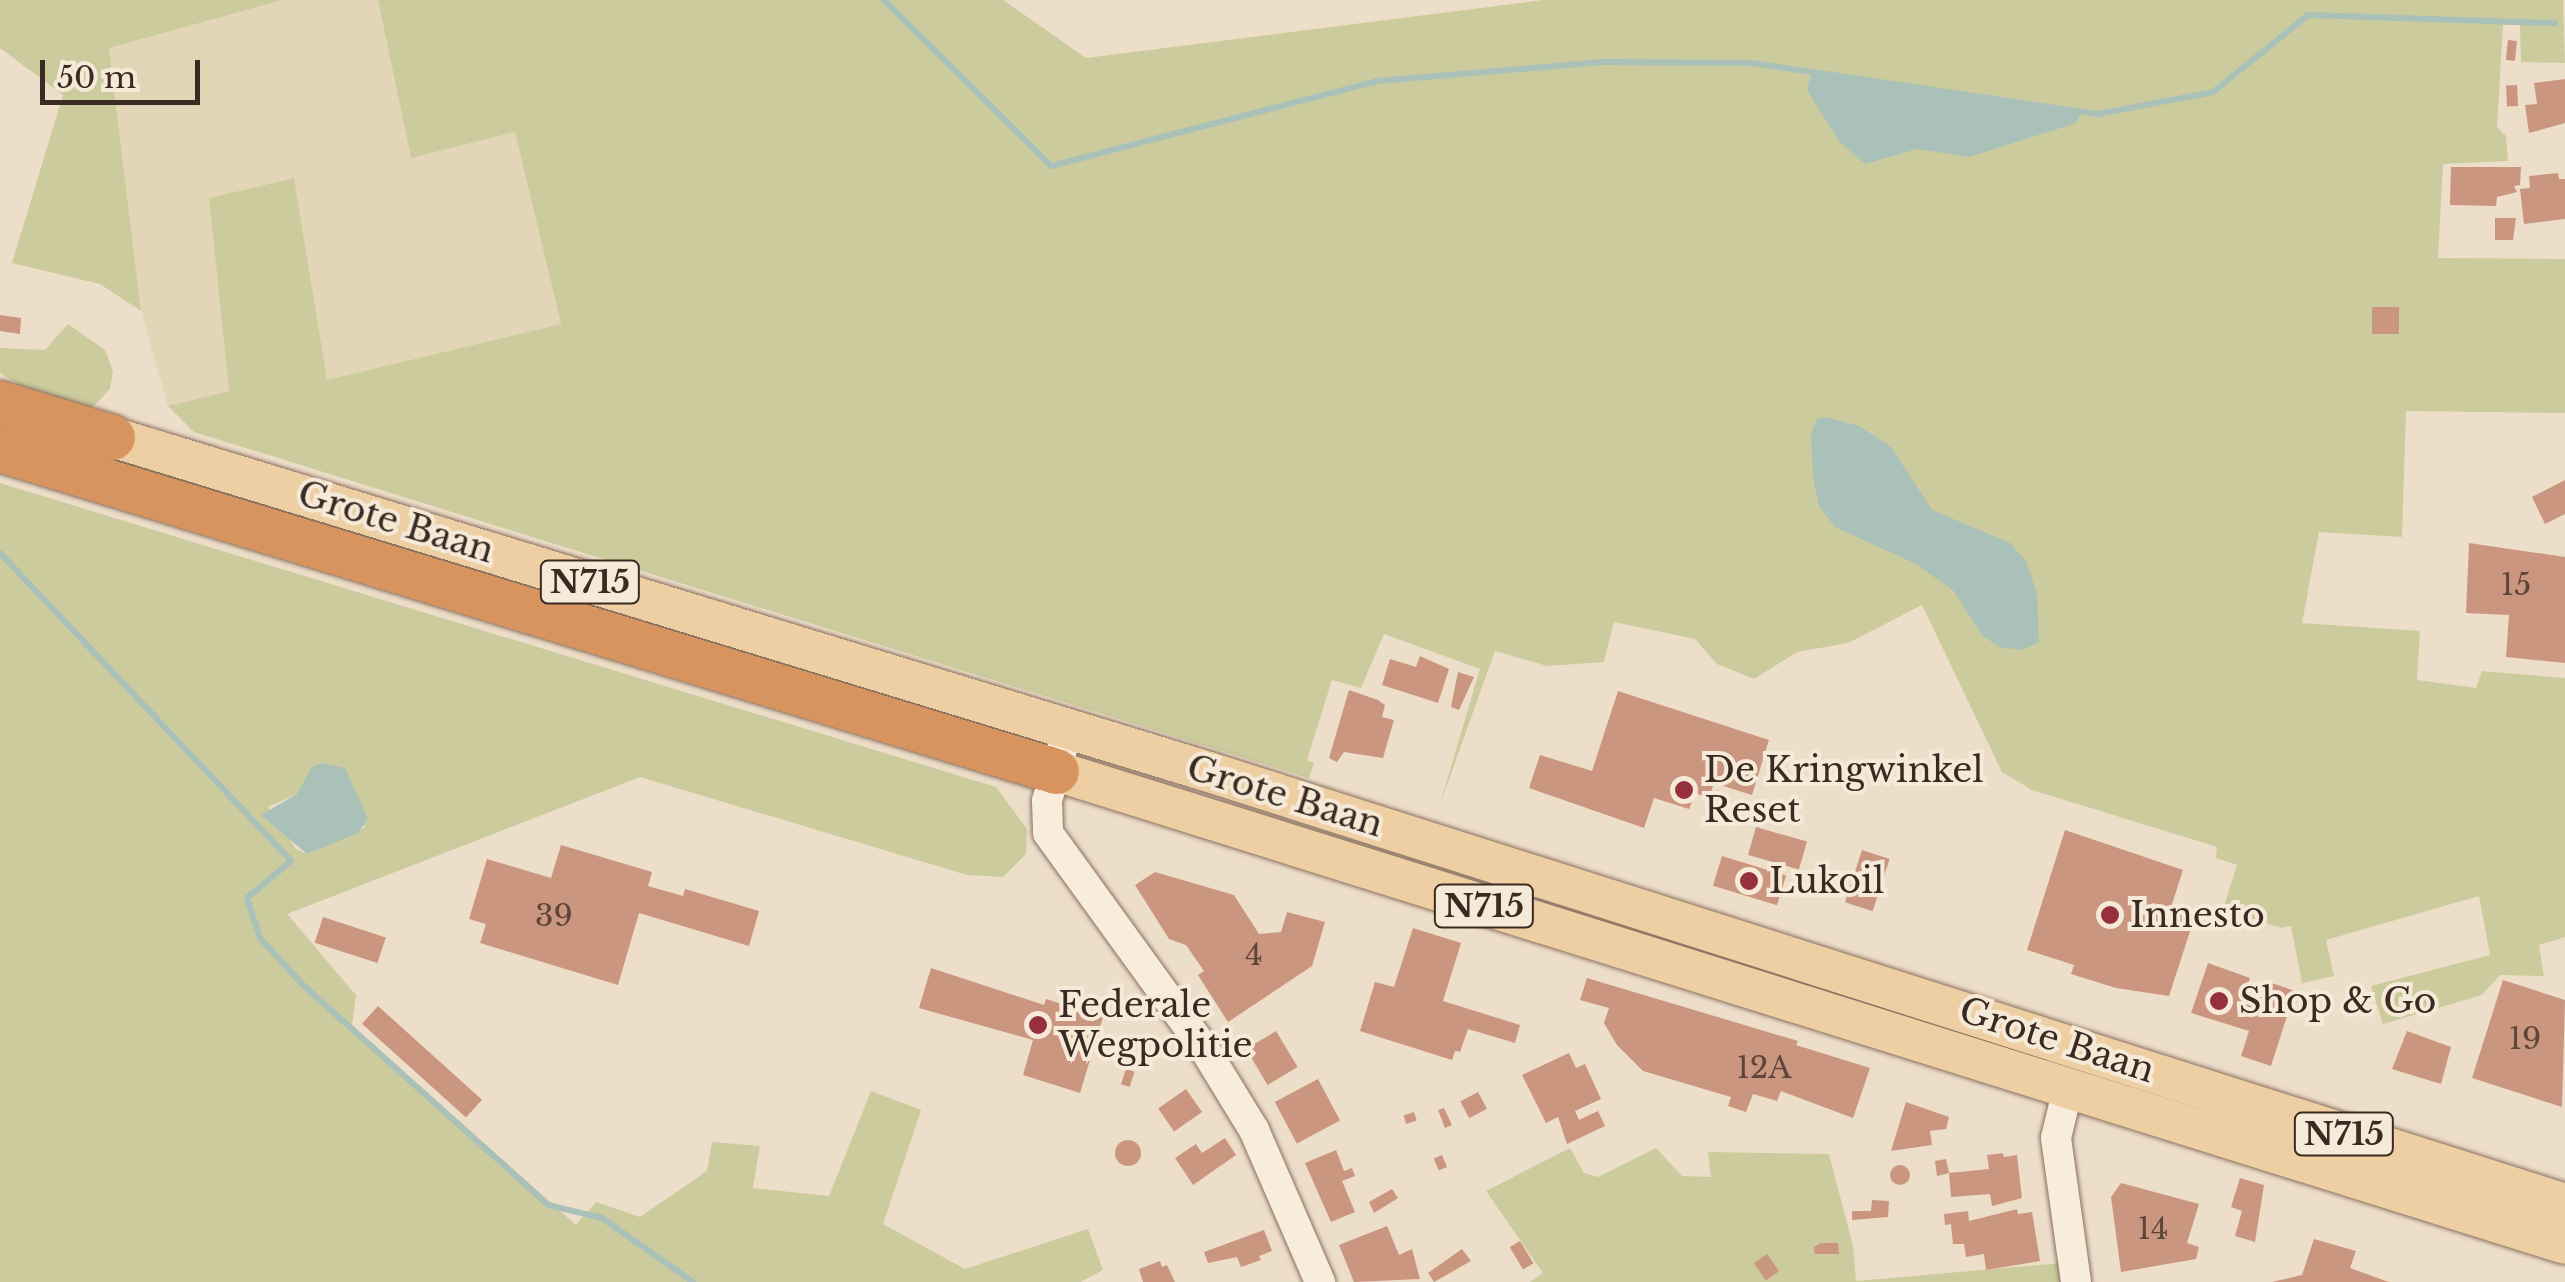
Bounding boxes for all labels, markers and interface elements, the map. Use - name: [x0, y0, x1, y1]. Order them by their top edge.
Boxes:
- scale bar: [45, 40, 205, 102]
- text: 50 m: [57, 59, 136, 96]
- street label: Grote Baan: [293, 472, 499, 572]
- road number: N715: [538, 555, 642, 609]
- house number: 15: [2501, 567, 2531, 603]
- street label: Grote Baan: [1182, 746, 1388, 846]
- place label: De Kringwinkel Reset: [1704, 749, 1984, 831]
- marker: De Kringwinkel Reset: [1673, 779, 1695, 801]
- place label: Lukoil: [1769, 860, 1884, 902]
- marker: Lukoil: [1738, 870, 1760, 892]
- road number: N715: [1432, 879, 1536, 933]
- place label: Innesto: [2130, 894, 2265, 936]
- house number: 39: [535, 898, 573, 934]
- marker: Innesto: [2099, 904, 2121, 926]
- house number: 4: [1245, 937, 1263, 973]
- place label: Shop & Go: [2239, 980, 2436, 1022]
- place label: Federale Wegpolitie: [1058, 984, 1253, 1066]
- street label: Grote Baan: [1954, 989, 2160, 1091]
- marker: Shop & Go: [2208, 990, 2230, 1012]
- marker: Federale Wegpolitie: [1027, 1014, 1049, 1036]
- house number: 19: [2509, 1021, 2541, 1057]
- house number: 12A: [1736, 1050, 1792, 1086]
- road number: N715: [2292, 1107, 2396, 1161]
- house number: 14: [2138, 1211, 2168, 1247]

